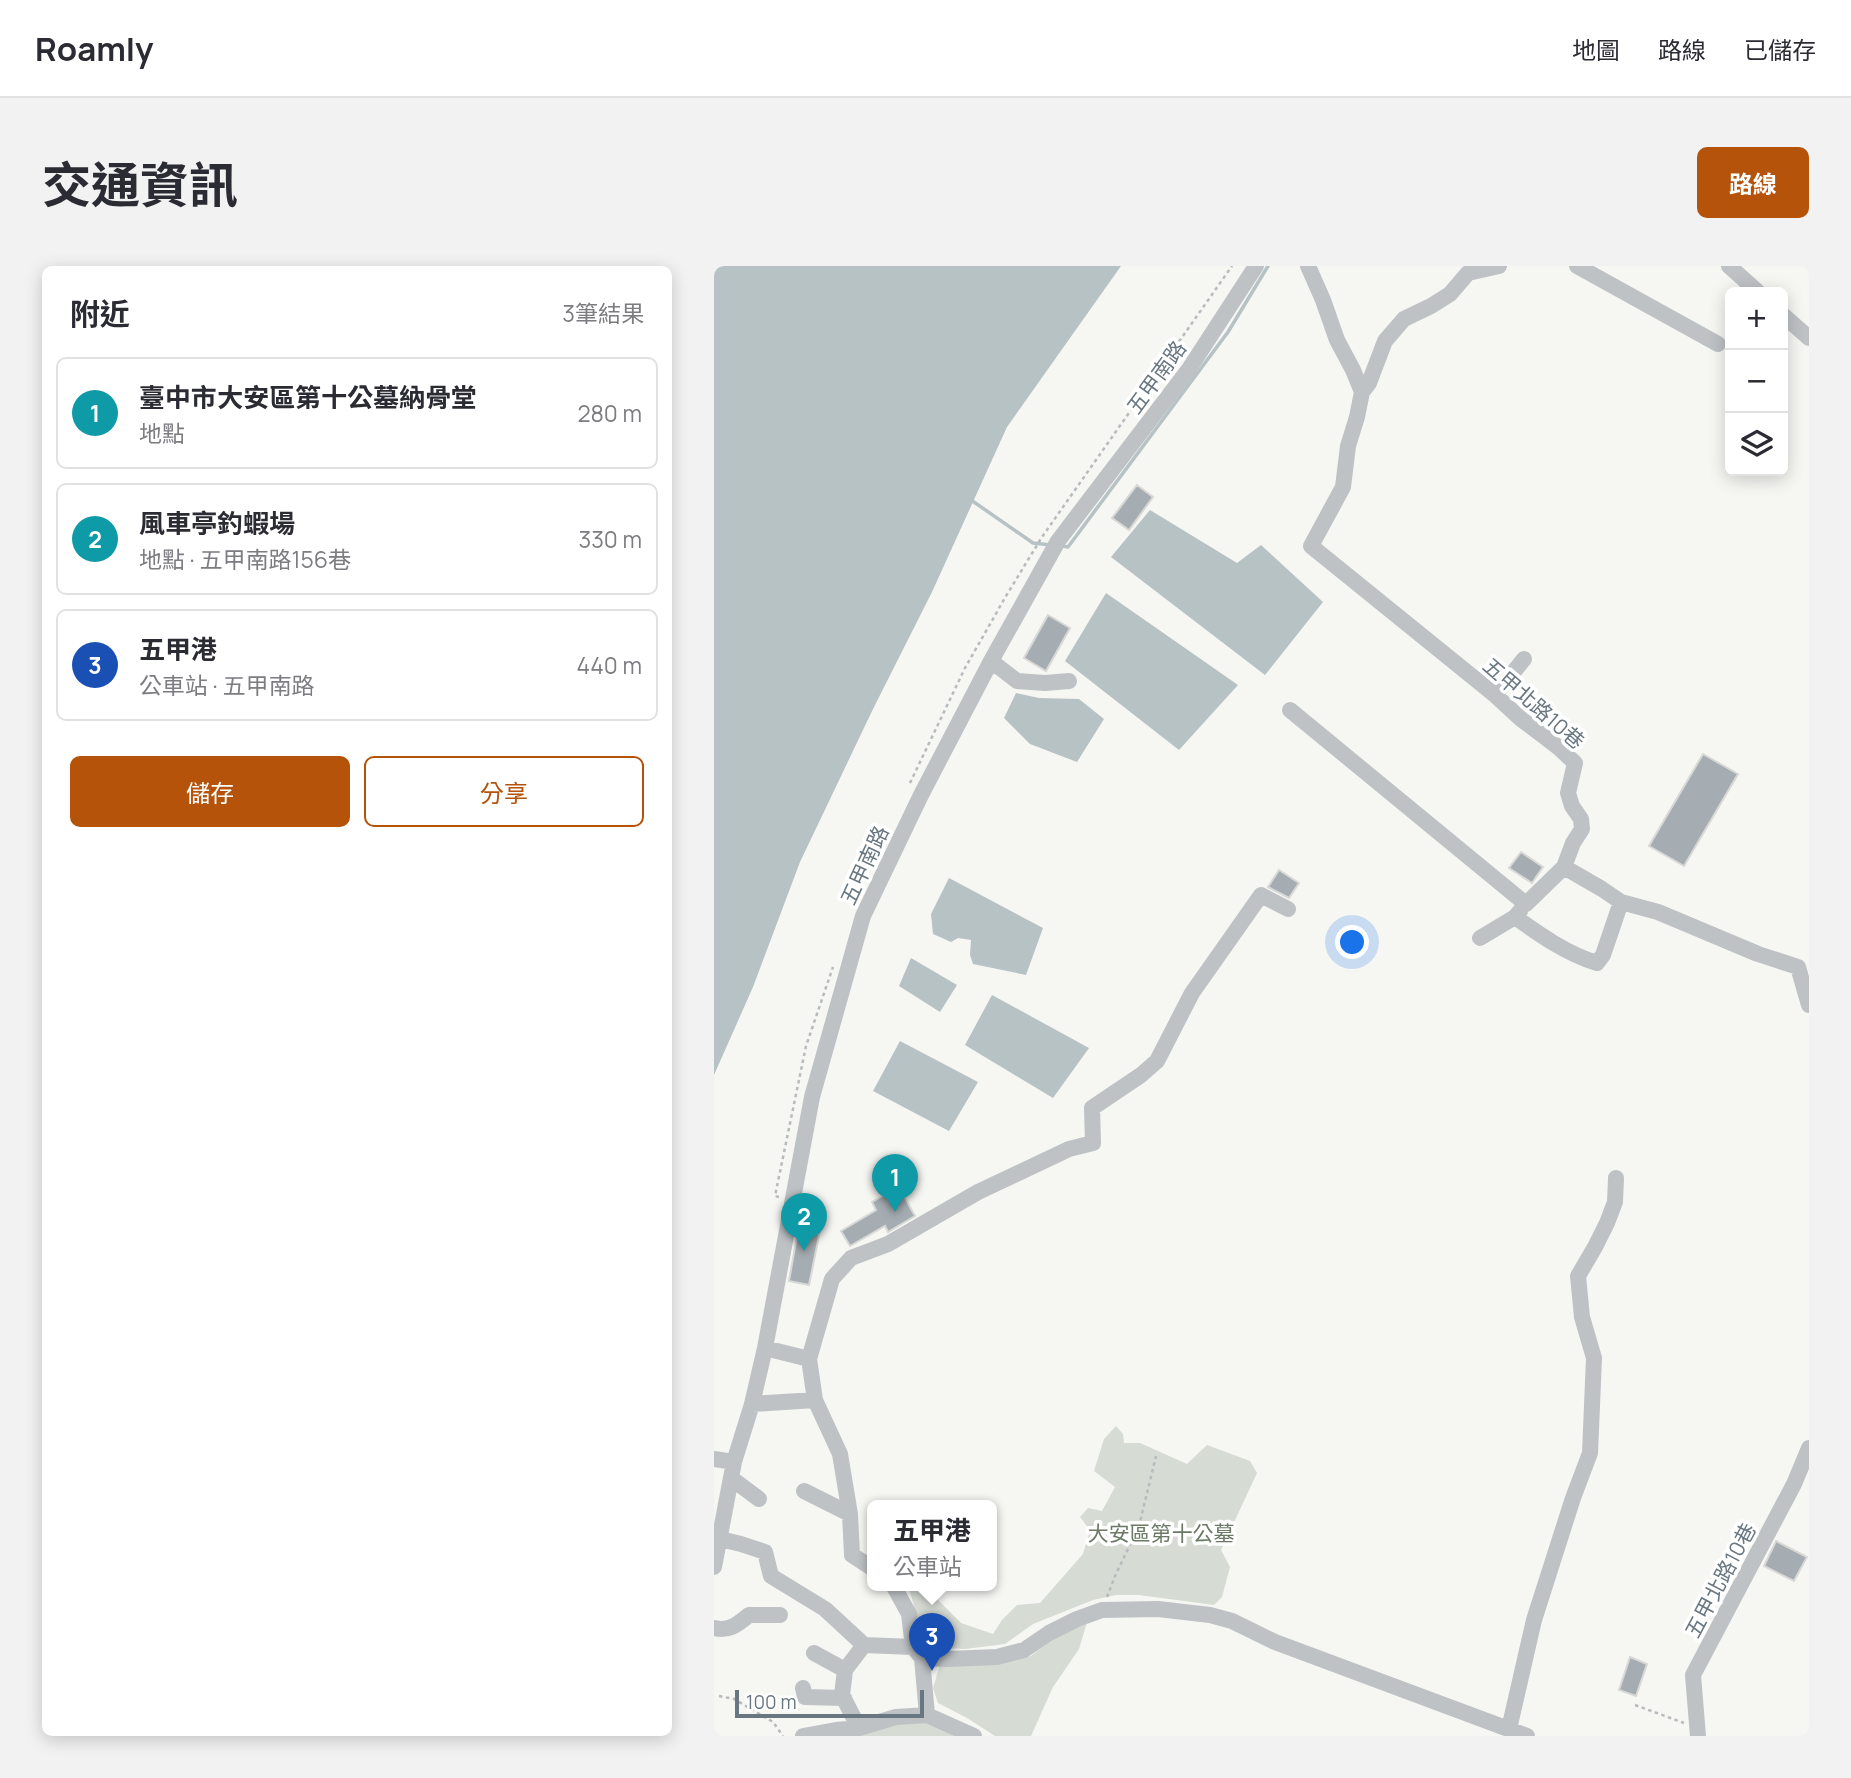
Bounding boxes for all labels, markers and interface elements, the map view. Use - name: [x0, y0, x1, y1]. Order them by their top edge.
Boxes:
- text: Roamly: [35, 26, 154, 71]
- text: 地圖: [1572, 33, 1620, 66]
- text: 路線: [1658, 33, 1706, 66]
- text: 已儲存: [1744, 33, 1816, 66]
- button: 路線: [1697, 147, 1809, 218]
- text: 交通資訊: [42, 151, 238, 218]
- map controls: [1725, 287, 1788, 476]
- button: +: [1725, 287, 1788, 350]
- text: 附近: [70, 293, 130, 334]
- text: 3筆結果: [562, 297, 644, 329]
- street label: 五甲南路: [1120, 335, 1192, 419]
- button: −: [1725, 350, 1788, 413]
- text: 臺中市大安區第十公墓納骨堂: [139, 379, 477, 415]
- text: 1: [90, 397, 100, 429]
- text: 280 m: [577, 397, 642, 429]
- button: layers: [1725, 413, 1788, 476]
- text: 地點: [139, 417, 185, 449]
- text: 風車亭釣蝦場: [139, 505, 295, 541]
- text: 2: [88, 523, 102, 555]
- text: 330 m: [578, 523, 642, 555]
- text: 地點 · 五甲南路156巷: [139, 543, 351, 575]
- text: 五甲港: [139, 631, 217, 667]
- text: 3: [88, 649, 102, 681]
- text: 440 m: [577, 649, 642, 681]
- street label: 五甲北路10巷: [1477, 651, 1591, 755]
- text: 公車站 · 五甲南路: [139, 669, 314, 701]
- button: 儲存: [70, 756, 350, 827]
- button: 分享: [364, 756, 644, 827]
- street label: 五甲南路: [834, 821, 894, 909]
- your location: [1335, 925, 1369, 959]
- pin: 1: [872, 1154, 918, 1212]
- pin: 2: [781, 1193, 827, 1251]
- popup: [867, 1500, 997, 1591]
- text: 五甲港: [893, 1512, 971, 1548]
- street label: 五甲北路10巷: [1678, 1518, 1762, 1642]
- park label: 大安區第十公墓: [1088, 1519, 1235, 1547]
- text: 公車站: [893, 1550, 962, 1582]
- pin: 3: [909, 1613, 955, 1671]
- scale bar: [735, 1687, 924, 1719]
- text: 100 m: [746, 1689, 797, 1715]

